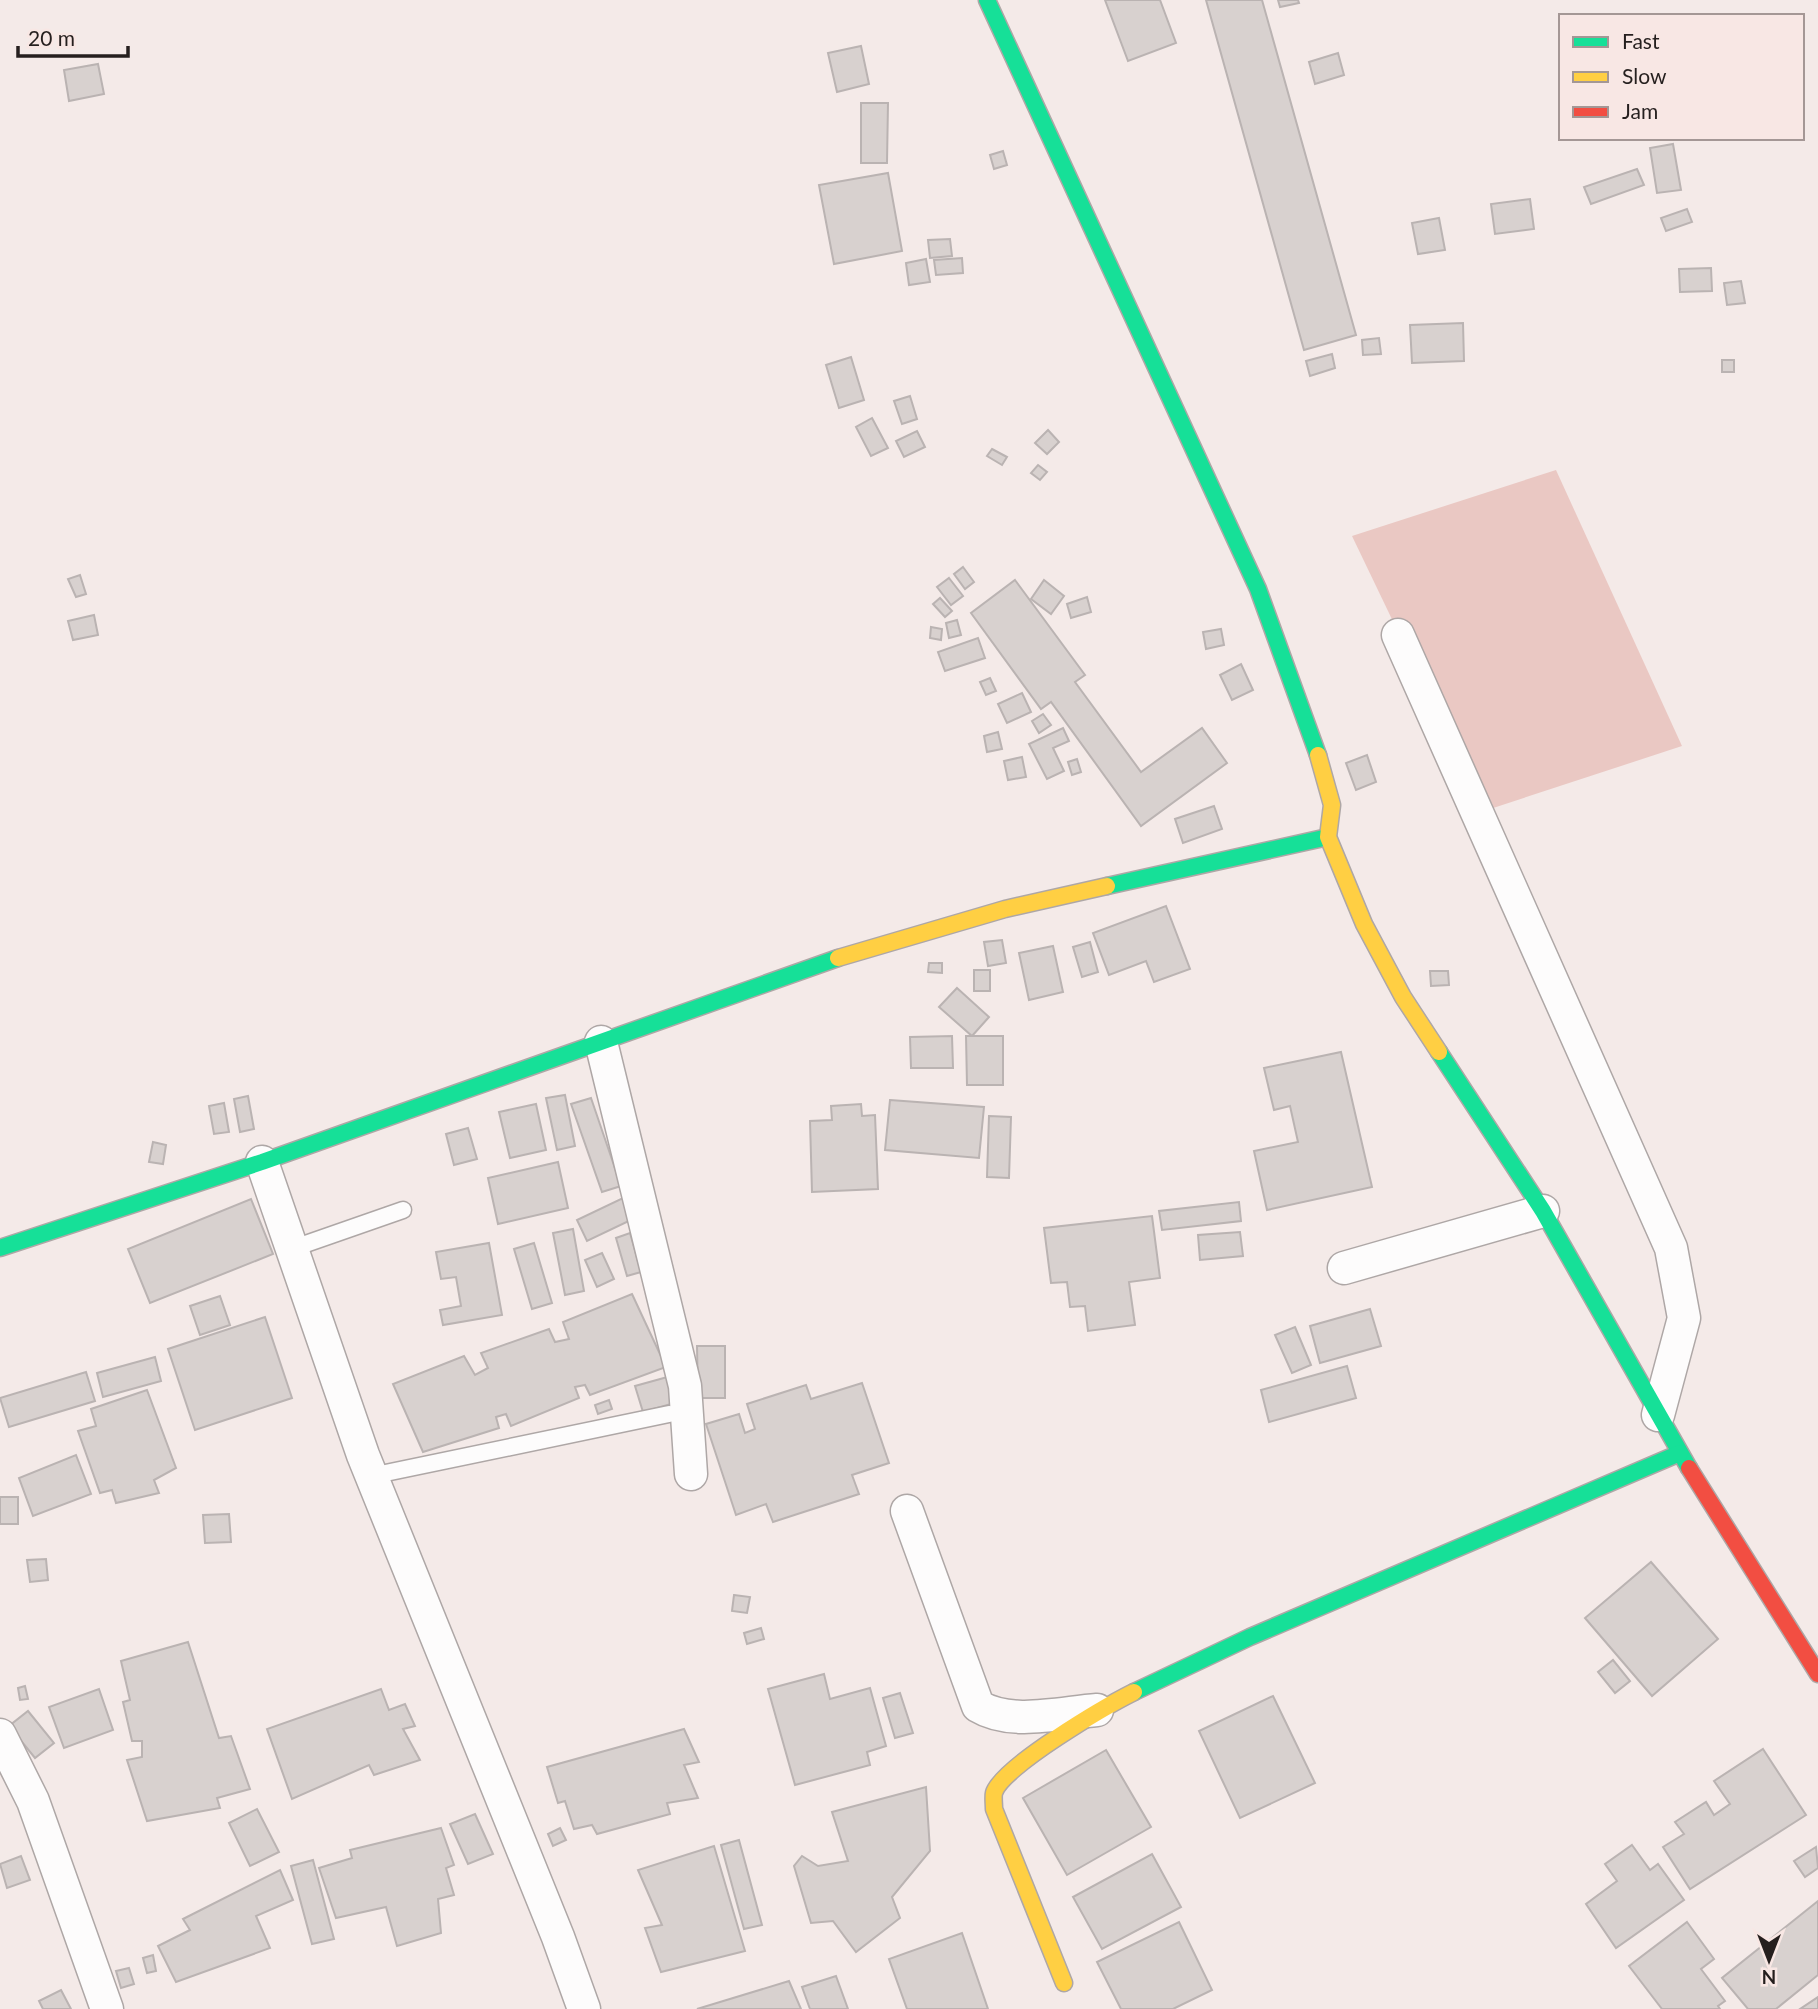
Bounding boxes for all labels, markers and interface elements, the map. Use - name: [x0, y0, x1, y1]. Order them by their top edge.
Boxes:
- scale bar: [18, 14, 128, 58]
- legend: [1559, 14, 1804, 140]
- text: 20 m: [28, 25, 75, 50]
- text: Fast: [1622, 28, 1660, 53]
- text: Slow: [1622, 63, 1667, 88]
- text: Jam: [1622, 98, 1658, 123]
- north arrow: [1734, 1925, 1804, 1995]
- text: N: [1762, 1966, 1776, 1989]

